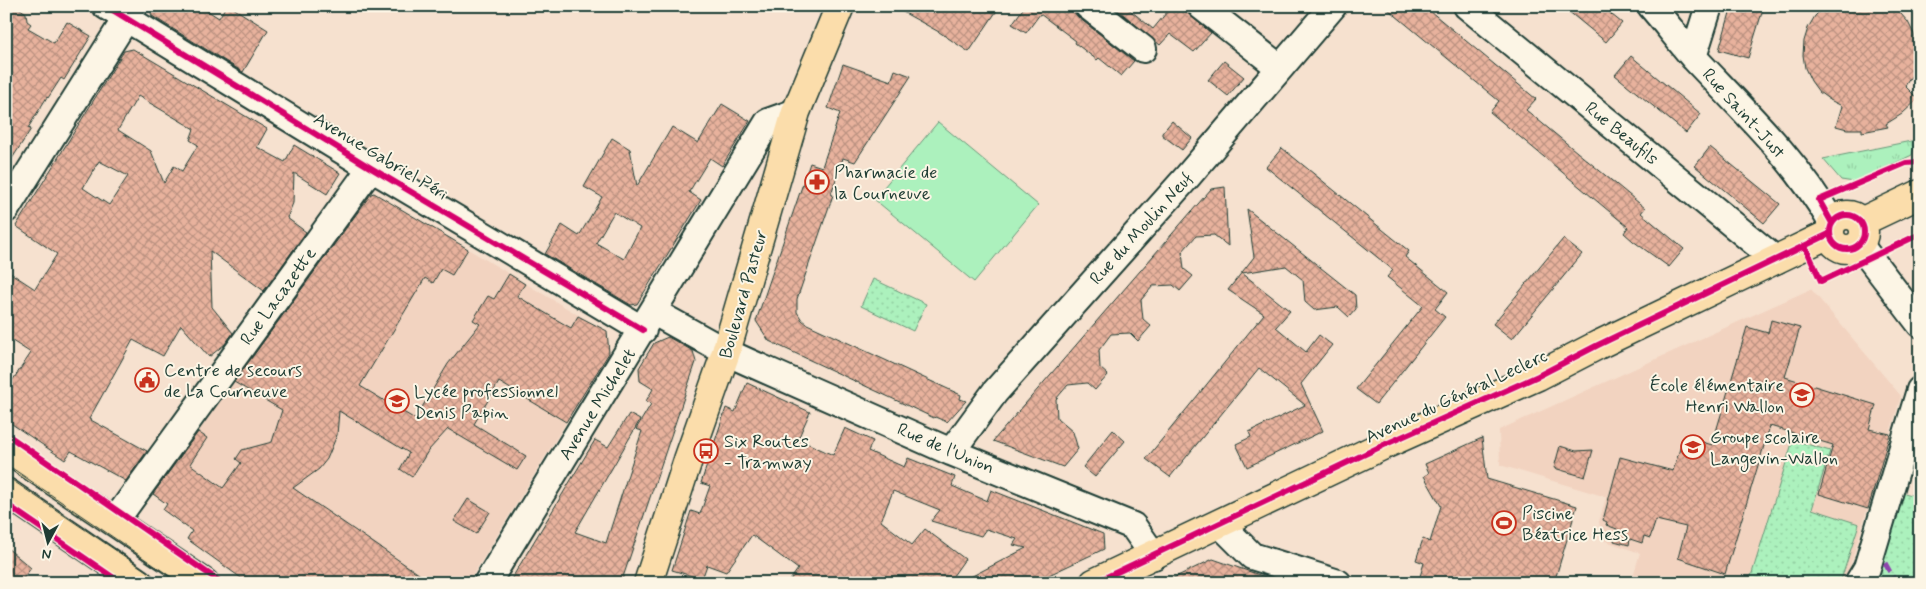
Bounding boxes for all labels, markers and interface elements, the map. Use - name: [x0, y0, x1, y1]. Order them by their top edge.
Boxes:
- street label: Rue Saint-Just: [1696, 63, 1791, 164]
- street label: Rue Beaufils: [1579, 97, 1663, 171]
- street label: Avenue Gabriel Péri: [309, 107, 452, 206]
- place label: Pharmacie de la Courneuve: [834, 161, 937, 206]
- street label: Rue du Moulin Neuf: [1085, 167, 1199, 290]
- pharmacy icon: Pharmacie de la Courneuve: [804, 169, 830, 195]
- street label: Boulevard Pasteur: [714, 227, 774, 362]
- street label: Rue Lacazette: [235, 243, 323, 350]
- street label: Avenue Michelet: [554, 344, 642, 465]
- street label: Avenue du Général Leclerc: [1362, 344, 1551, 450]
- place label: Centre de secours de La Courneuve: [164, 359, 302, 404]
- public building icon: Centre de secours de La Courneuve: [134, 367, 160, 393]
- place label: École élémentaire Henri Wallon: [1650, 374, 1784, 419]
- place label: Lycée professionnel Denis Papin: [414, 380, 558, 425]
- school or university icon: École élémentaire Henri Wallon: [1789, 382, 1815, 408]
- school or university icon: Lycée professionnel Denis Papin: [384, 388, 410, 414]
- street label: Rue de l'Union: [893, 418, 998, 480]
- place label: Groupe scolaire Langevin-Wallon: [1710, 426, 1838, 472]
- place label: Six Routes - Tramway: [724, 430, 812, 475]
- school or university icon: Groupe scolaire Langevin-Wallon: [1680, 434, 1706, 460]
- bus stop icon: Six Routes - Tramway: [693, 438, 719, 464]
- place label: Piscine Béatrice Hess: [1522, 502, 1628, 547]
- sports icon: Piscine Béatrice Hess: [1491, 510, 1517, 536]
- north arrow: [22, 516, 72, 566]
- text: N: [41, 544, 52, 563]

